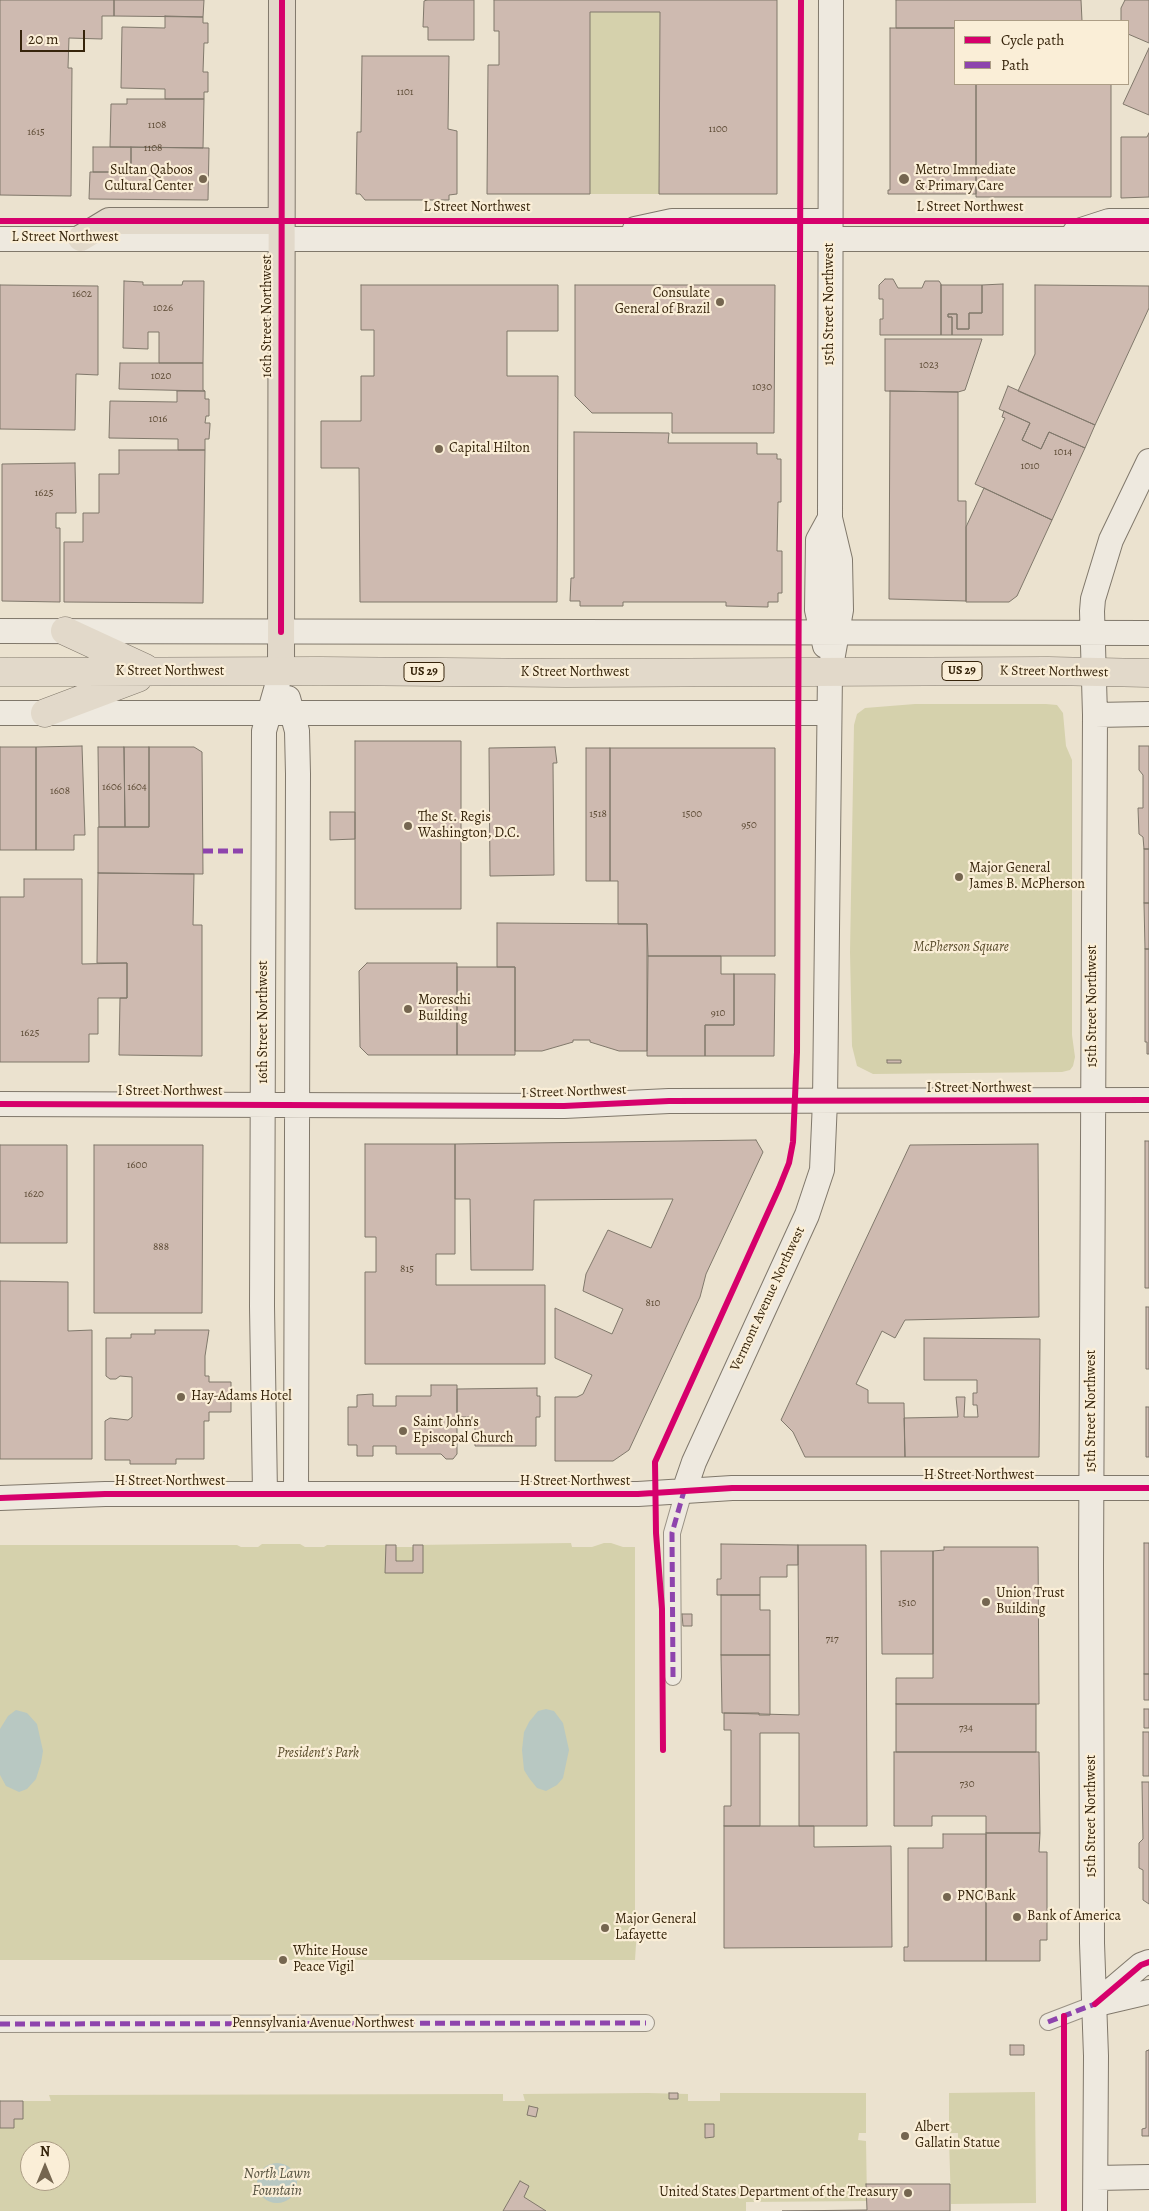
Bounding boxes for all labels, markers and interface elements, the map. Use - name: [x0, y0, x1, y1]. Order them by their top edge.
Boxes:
- scale bar: [22, 20, 88, 52]
- legend: [954, 20, 1129, 85]
- text: 20 m: [28, 29, 59, 49]
- text: Cycle path: [1001, 30, 1064, 50]
- text: Path: [1001, 55, 1029, 75]
- house number: 1101: [396, 85, 414, 99]
- house number: 1108: [148, 118, 166, 132]
- house number: 1100: [708, 122, 728, 136]
- house number: 1615: [27, 125, 45, 139]
- house number: 1108: [144, 141, 162, 155]
- place label: Sultan Qaboos Cultural Center: [104, 163, 193, 196]
- place label: Metro Immediate & Primary Care: [915, 163, 1016, 196]
- marker: Metro Immediate & Primary Care: [897, 172, 911, 186]
- marker: Sultan Qaboos Cultural Center: [197, 173, 209, 185]
- street label: L Street Northwest: [423, 200, 531, 216]
- street label: L Street Northwest: [916, 200, 1024, 216]
- street label: L Street Northwest: [11, 230, 119, 246]
- street label: 15th Street Northwest: [822, 243, 838, 365]
- street label: 16th Street Northwest: [260, 254, 276, 378]
- place label: Consulate General of Brazil: [615, 286, 710, 318]
- house number: 1602: [72, 287, 92, 301]
- marker: Consulate General of Brazil: [714, 296, 726, 308]
- house number: 1026: [153, 301, 173, 315]
- house number: 1023: [919, 358, 939, 372]
- house number: 1020: [151, 369, 171, 383]
- house number: 1030: [752, 380, 772, 394]
- house number: 1016: [149, 412, 167, 426]
- place label: Capital Hilton: [449, 441, 530, 457]
- marker: Capital Hilton: [433, 443, 445, 455]
- house number: 1014: [1054, 445, 1072, 459]
- house number: 1010: [1020, 459, 1040, 473]
- house number: 1625: [35, 486, 53, 500]
- road number: US 29: [942, 661, 982, 680]
- road number: US 29: [404, 662, 444, 682]
- street label: K Street Northwest: [999, 663, 1109, 681]
- street label: K Street Northwest: [116, 664, 224, 680]
- street label: K Street Northwest: [521, 665, 629, 681]
- house number: 1606: [102, 780, 122, 794]
- house number: 1604: [127, 780, 147, 794]
- house number: 1608: [50, 784, 70, 798]
- house number: 1518: [589, 807, 607, 821]
- house number: 1500: [682, 807, 702, 821]
- place label: The St. Regis Washington, D.C.: [418, 810, 520, 842]
- house number: 950: [741, 818, 757, 832]
- marker: The St. Regis Washington, D.C.: [402, 820, 414, 832]
- place label: Major General James B. McPherson: [969, 861, 1085, 894]
- marker: Major General James B. McPherson: [953, 871, 965, 883]
- park label: McPherson Square: [913, 940, 1009, 956]
- street label: 15th Street Northwest: [1085, 945, 1101, 1067]
- street label: 16th Street Northwest: [256, 960, 272, 1084]
- place label: Moreschi Building: [418, 993, 471, 1026]
- marker: Moreschi Building: [402, 1003, 414, 1015]
- house number: 910: [711, 1006, 725, 1020]
- house number: 1625: [21, 1026, 39, 1040]
- street label: I Street Northwest: [926, 1081, 1032, 1097]
- street label: I Street Northwest: [521, 1082, 627, 1102]
- street label: I Street Northwest: [117, 1084, 223, 1100]
- house number: 1600: [127, 1158, 147, 1172]
- house number: 1620: [24, 1187, 44, 1201]
- street label: Vermont Avenue Northwest: [727, 1224, 809, 1374]
- house number: 888: [153, 1240, 169, 1254]
- house number: 815: [400, 1262, 414, 1276]
- house number: 810: [646, 1296, 660, 1310]
- street label: 15th Street Northwest: [1084, 1350, 1100, 1472]
- place label: Hay-Adams Hotel: [191, 1389, 292, 1405]
- marker: Hay-Adams Hotel: [175, 1391, 187, 1403]
- place label: Saint John's Episcopal Church: [413, 1415, 513, 1448]
- marker: Saint John's Episcopal Church: [397, 1425, 409, 1437]
- street label: H Street Northwest: [924, 1468, 1034, 1484]
- street label: H Street Northwest: [115, 1474, 225, 1490]
- street label: H Street Northwest: [520, 1474, 630, 1490]
- place label: Union Trust Building: [996, 1586, 1065, 1618]
- house number: 1510: [898, 1596, 916, 1610]
- marker: Union Trust Building: [980, 1596, 992, 1608]
- house number: 717: [825, 1632, 839, 1646]
- house number: 734: [959, 1721, 973, 1735]
- park label: President's Park: [277, 1746, 359, 1762]
- street label: 15th Street Northwest: [1084, 1755, 1100, 1877]
- house number: 730: [959, 1777, 975, 1791]
- place label: PNC Bank: [957, 1889, 1016, 1905]
- marker: PNC Bank: [941, 1891, 953, 1903]
- place label: Bank of America: [1027, 1909, 1121, 1925]
- marker: Bank of America: [1011, 1911, 1023, 1923]
- place label: Major General Lafayette: [615, 1912, 696, 1944]
- marker: Major General Lafayette: [599, 1922, 611, 1934]
- place label: White House Peace Vigil: [293, 1944, 368, 1976]
- marker: White House Peace Vigil: [277, 1954, 289, 1966]
- street label: Pennsylvania Avenue Northwest: [232, 2016, 414, 2032]
- place label: Albert Gallatin Statue: [915, 2120, 1000, 2152]
- marker: Albert Gallatin Statue: [899, 2130, 911, 2142]
- north arrow: [20, 2141, 70, 2191]
- text: N: [40, 2142, 50, 2161]
- water label: North Lawn Fountain: [244, 2165, 310, 2200]
- place label: United States Department of the Treasury: [659, 2185, 898, 2201]
- marker: United States Department of the Treasury: [902, 2187, 914, 2199]

